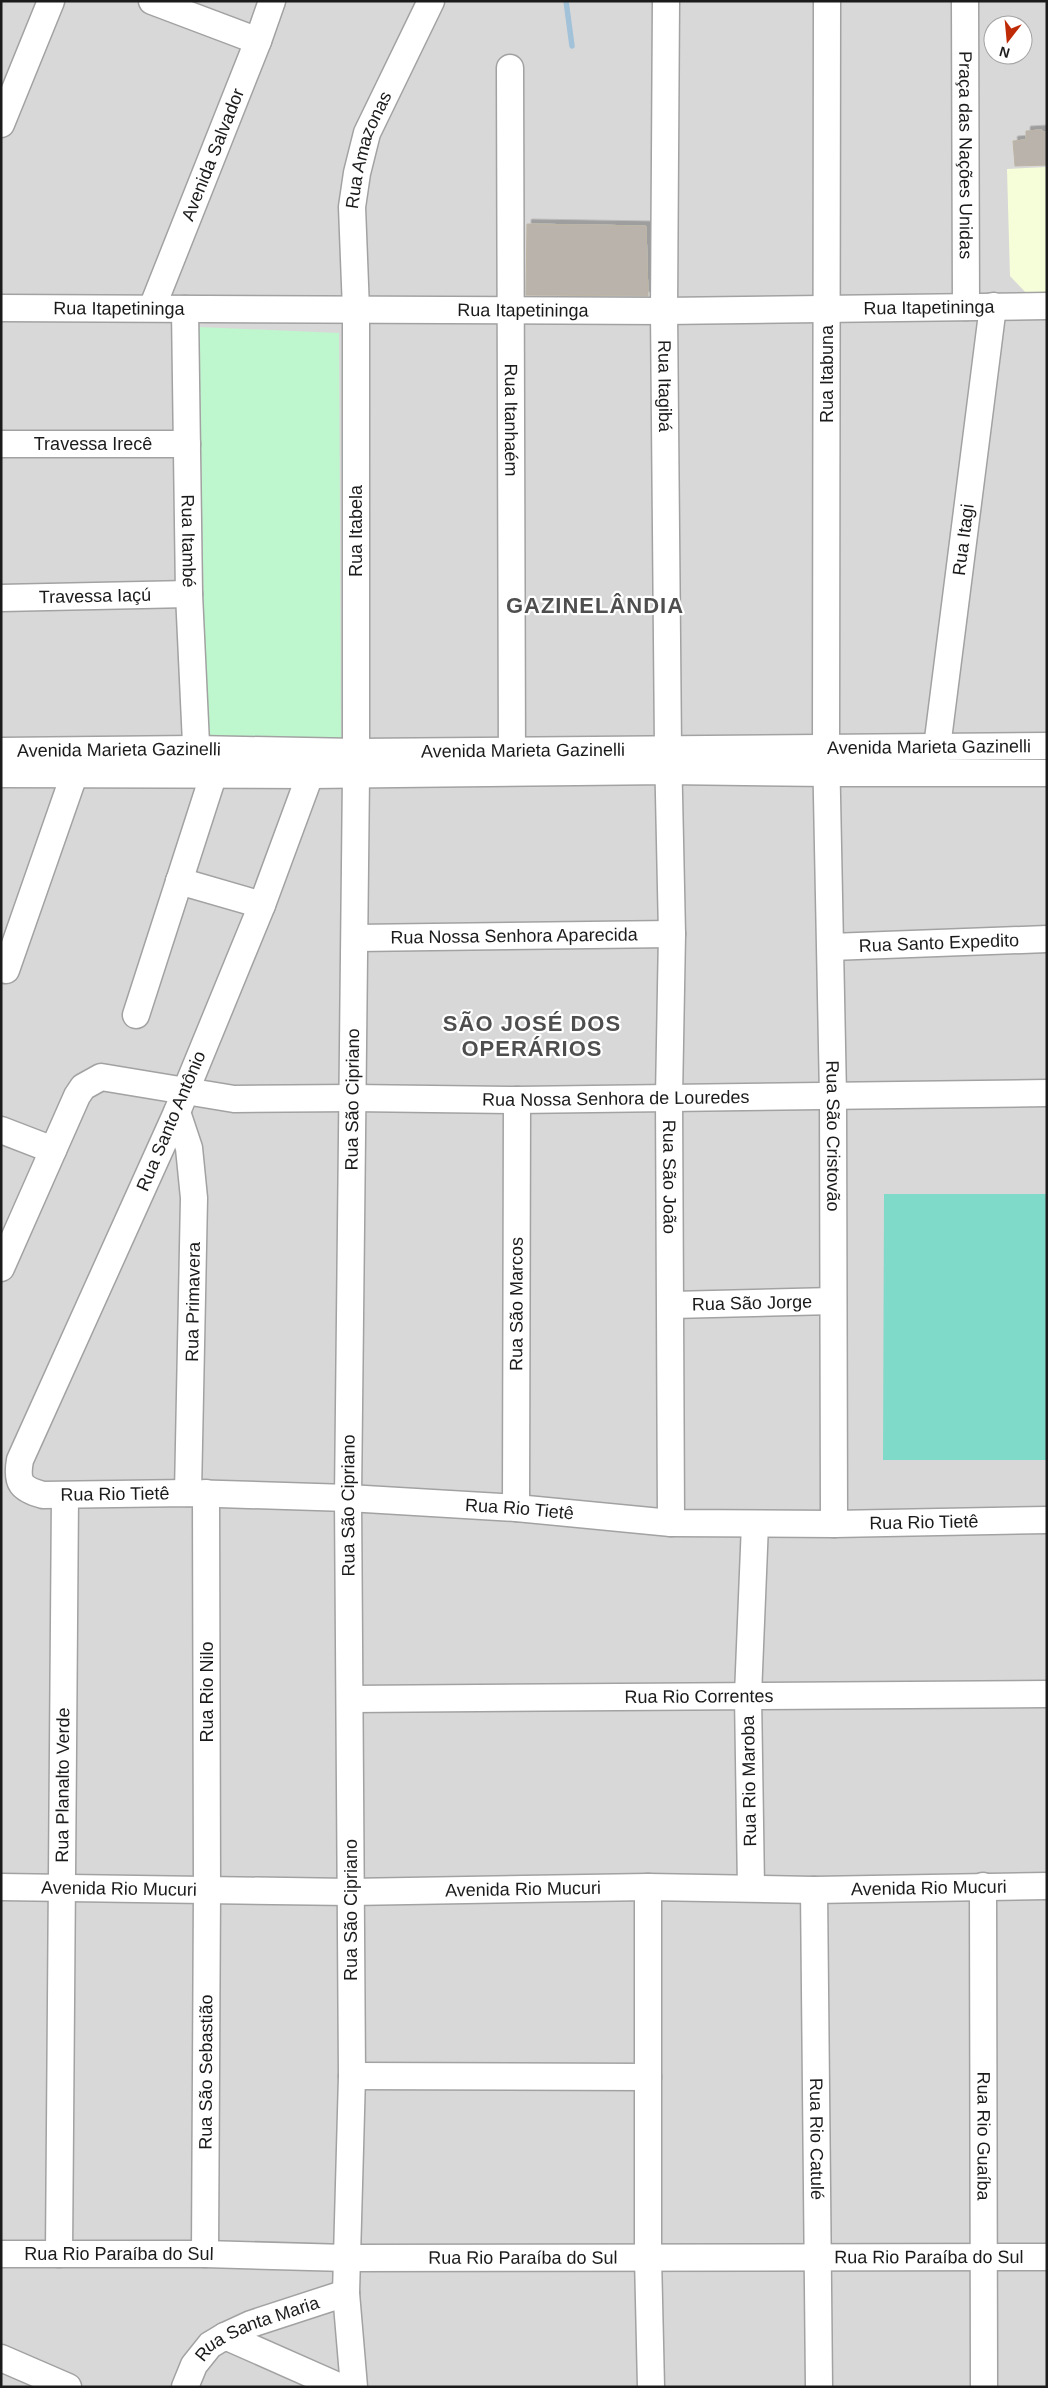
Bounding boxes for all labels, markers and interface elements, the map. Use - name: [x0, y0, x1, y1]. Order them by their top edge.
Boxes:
- north arrow: [983, 15, 1033, 65]
- text: N: [997, 43, 1011, 62]
- street label: Praça das Nações Unidas: [955, 51, 976, 259]
- street label: Avenida Salvador: [178, 86, 248, 224]
- street label: Rua Amazonas: [342, 88, 396, 210]
- street label: Rua Itapetininga: [863, 297, 996, 318]
- street label: Rua Itapetininga: [53, 298, 186, 319]
- street label: Rua Itapetininga: [457, 300, 590, 321]
- street label: Rua Itabuna: [817, 324, 837, 423]
- street label: Rua Itagibá: [654, 340, 675, 433]
- street label: Rua Itanhaém: [501, 363, 521, 477]
- street label: Travessa Irecê: [34, 434, 152, 454]
- street label: Rua Itabela: [346, 484, 366, 577]
- street label: Rua Itambé: [178, 494, 199, 588]
- street label: Rua Itagi: [949, 503, 978, 577]
- street label: Travessa Iaçú: [39, 585, 151, 607]
- district label: GAZINELÂNDIA: [506, 593, 684, 618]
- street label: Avenida Marieta Gazinelli: [827, 736, 1031, 758]
- street label: Avenida Marieta Gazinelli: [17, 739, 221, 761]
- street label: Avenida Marieta Gazinelli: [421, 740, 625, 761]
- street label: Rua Nossa Senhora Aparecida: [390, 924, 639, 948]
- street label: Rua Santo Expedito: [858, 930, 1019, 956]
- district label: SÃO JOSÉ DOS OPERÁRIOS: [443, 1011, 621, 1061]
- street label: Rua São Cipriano: [342, 1028, 363, 1171]
- street label: Rua Santo Antônio: [132, 1048, 210, 1194]
- street label: Rua São Cristovão: [822, 1060, 843, 1212]
- street label: Rua Nossa Senhora de Louredes: [482, 1087, 750, 1110]
- street label: Rua São João: [659, 1120, 680, 1234]
- street label: Rua São Marcos: [506, 1237, 527, 1371]
- street label: Rua Primavera: [182, 1241, 204, 1362]
- street label: Rua São Jorge: [692, 1292, 812, 1315]
- street label: Rua São Cipriano: [338, 1434, 359, 1577]
- street label: Rua Rio Tietê: [60, 1483, 170, 1505]
- street label: Rua Rio Tietê: [465, 1495, 575, 1524]
- street label: Rua Rio Tietê: [869, 1511, 979, 1533]
- street label: Rua Rio Nilo: [197, 1641, 217, 1743]
- street label: Rua Rio Correntes: [624, 1686, 774, 1707]
- street label: Rua Planalto Verde: [52, 1707, 73, 1863]
- street label: Rua Rio Maroba: [738, 1714, 760, 1847]
- street label: Rua São Cipriano: [341, 1839, 361, 1981]
- street label: Avenida Rio Mucuri: [851, 1877, 1007, 1899]
- street label: Avenida Rio Mucuri: [41, 1878, 197, 1900]
- street label: Avenida Rio Mucuri: [445, 1878, 601, 1900]
- street label: Rua São Sebastião: [196, 1994, 216, 2150]
- street label: Rua Rio Guaíba: [973, 2071, 994, 2202]
- street label: Rua Rio Catulé: [806, 2078, 827, 2200]
- street label: Rua Rio Paraíba do Sul: [24, 2244, 214, 2264]
- street label: Rua Rio Paraíba do Sul: [834, 2247, 1024, 2267]
- street label: Rua Rio Paraíba do Sul: [428, 2248, 618, 2268]
- street label: Rua Santa Maria: [191, 2292, 323, 2365]

